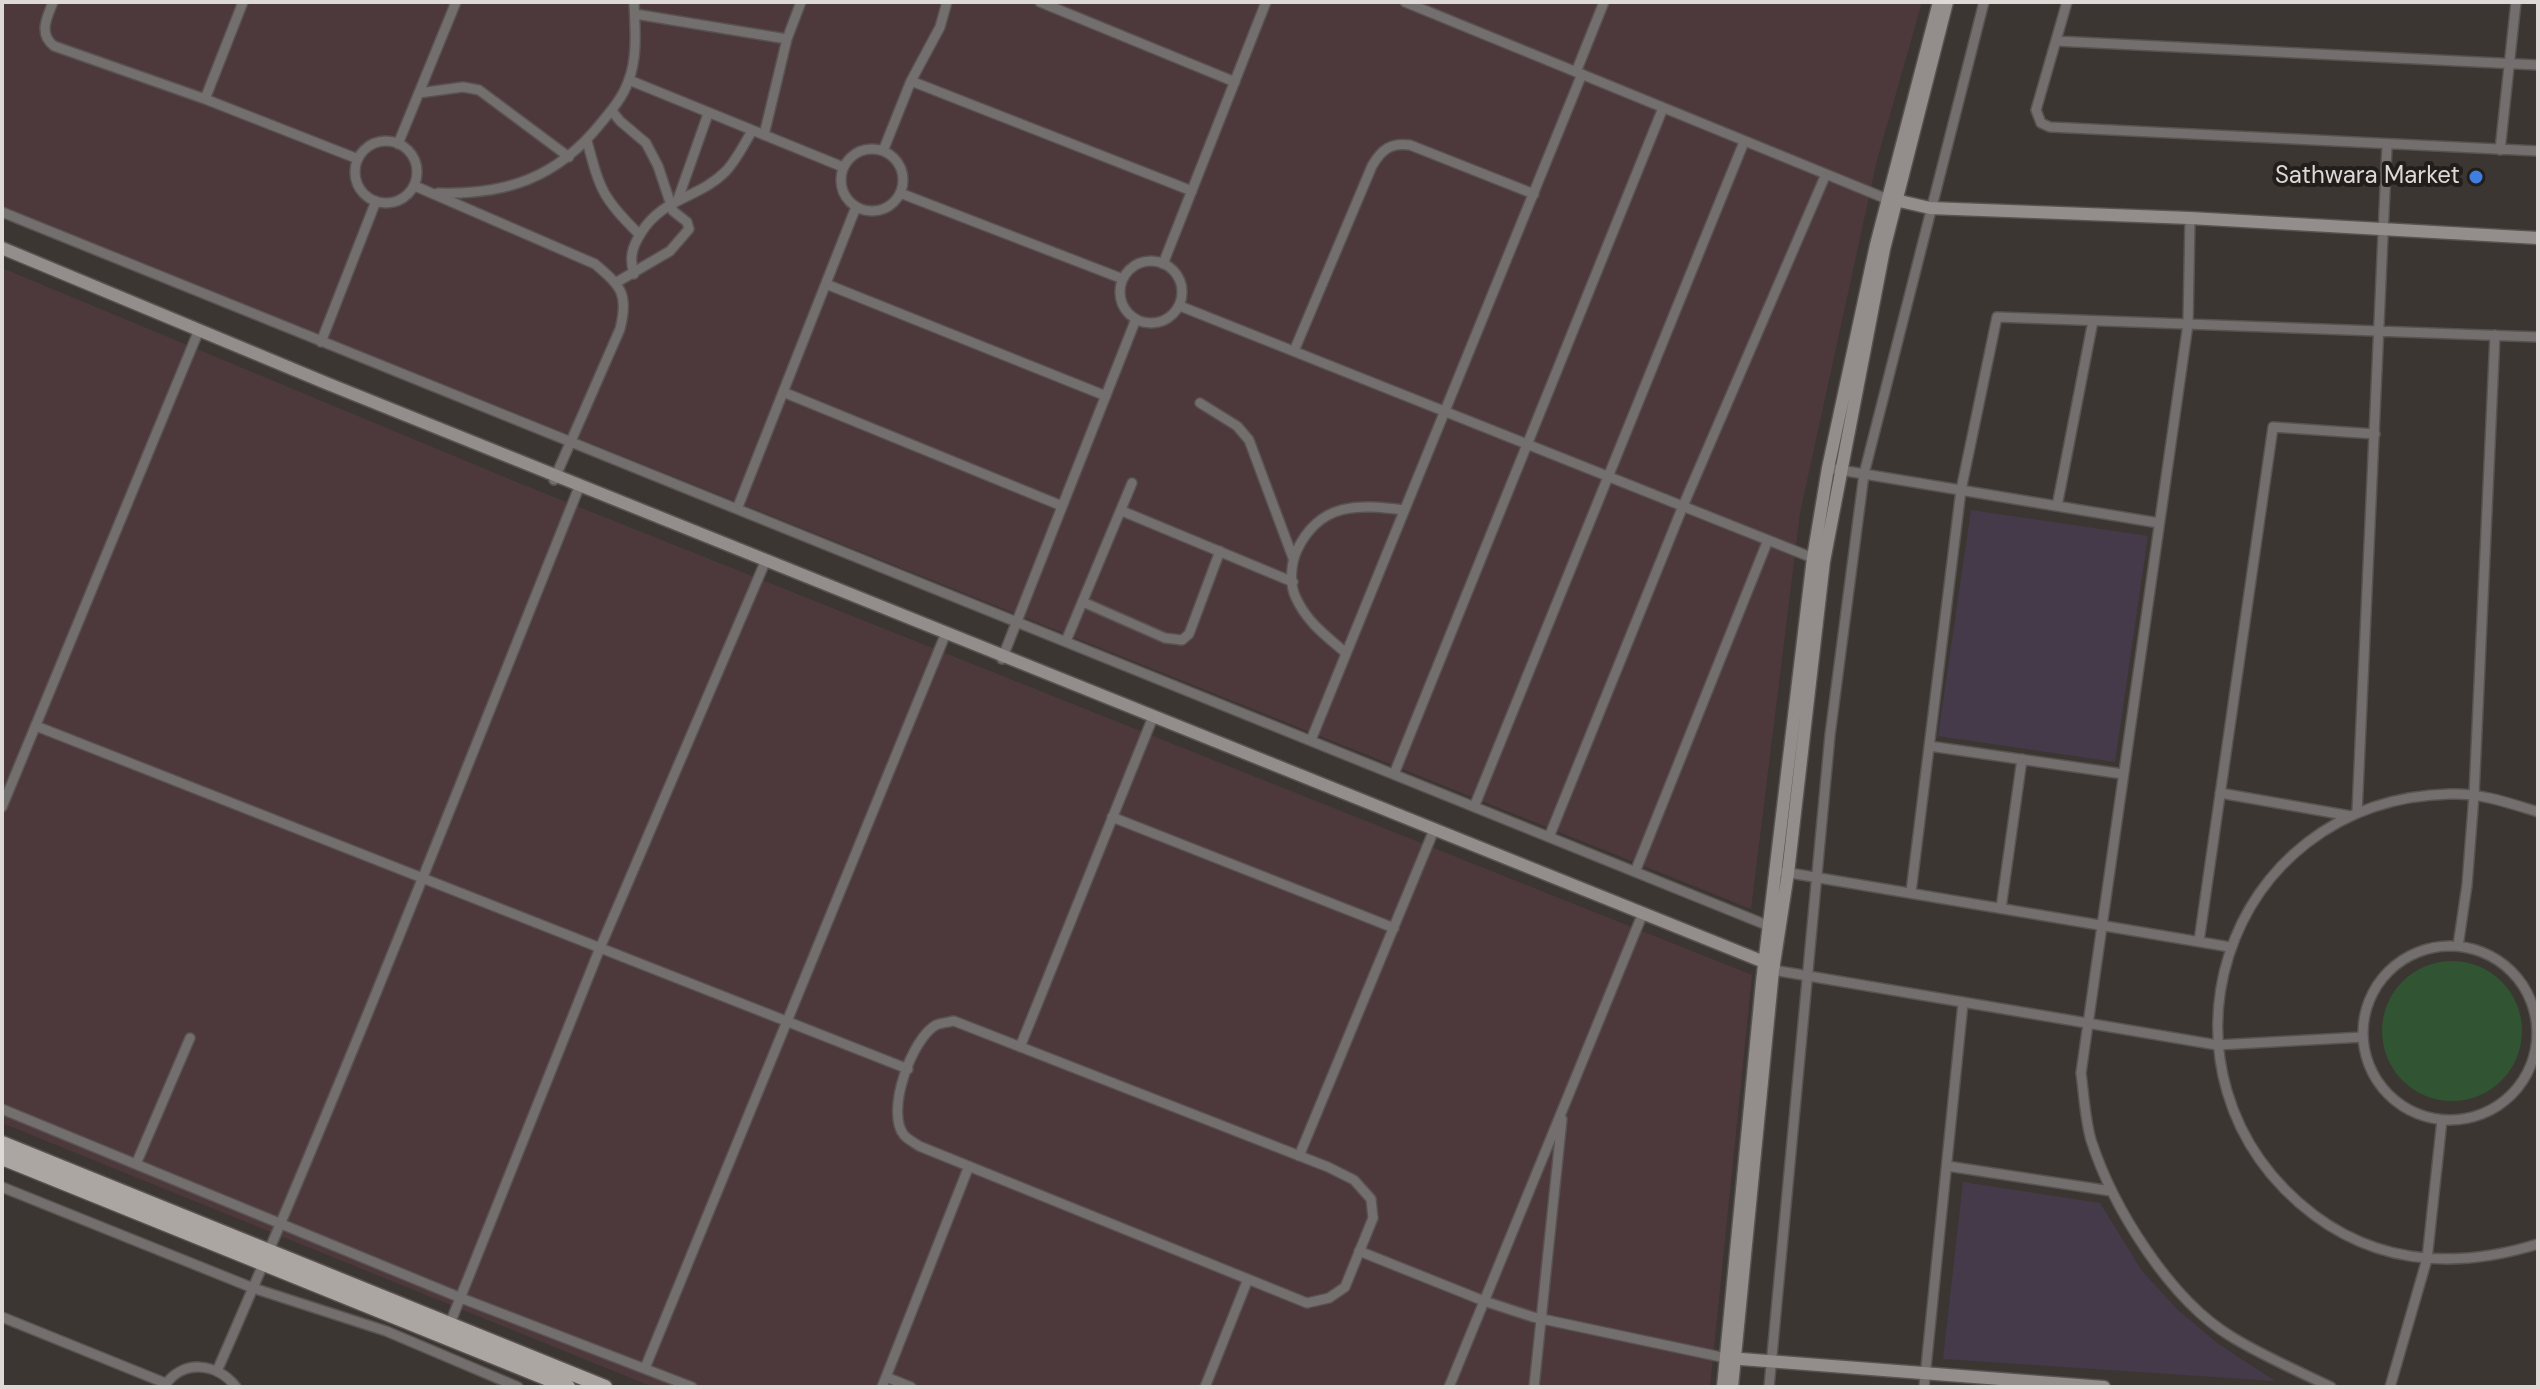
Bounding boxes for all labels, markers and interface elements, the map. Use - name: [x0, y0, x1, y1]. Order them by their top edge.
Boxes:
- place label: Sathwara Market: [2275, 163, 2460, 191]
- marker: Sathwara Market: [2467, 168, 2485, 186]

